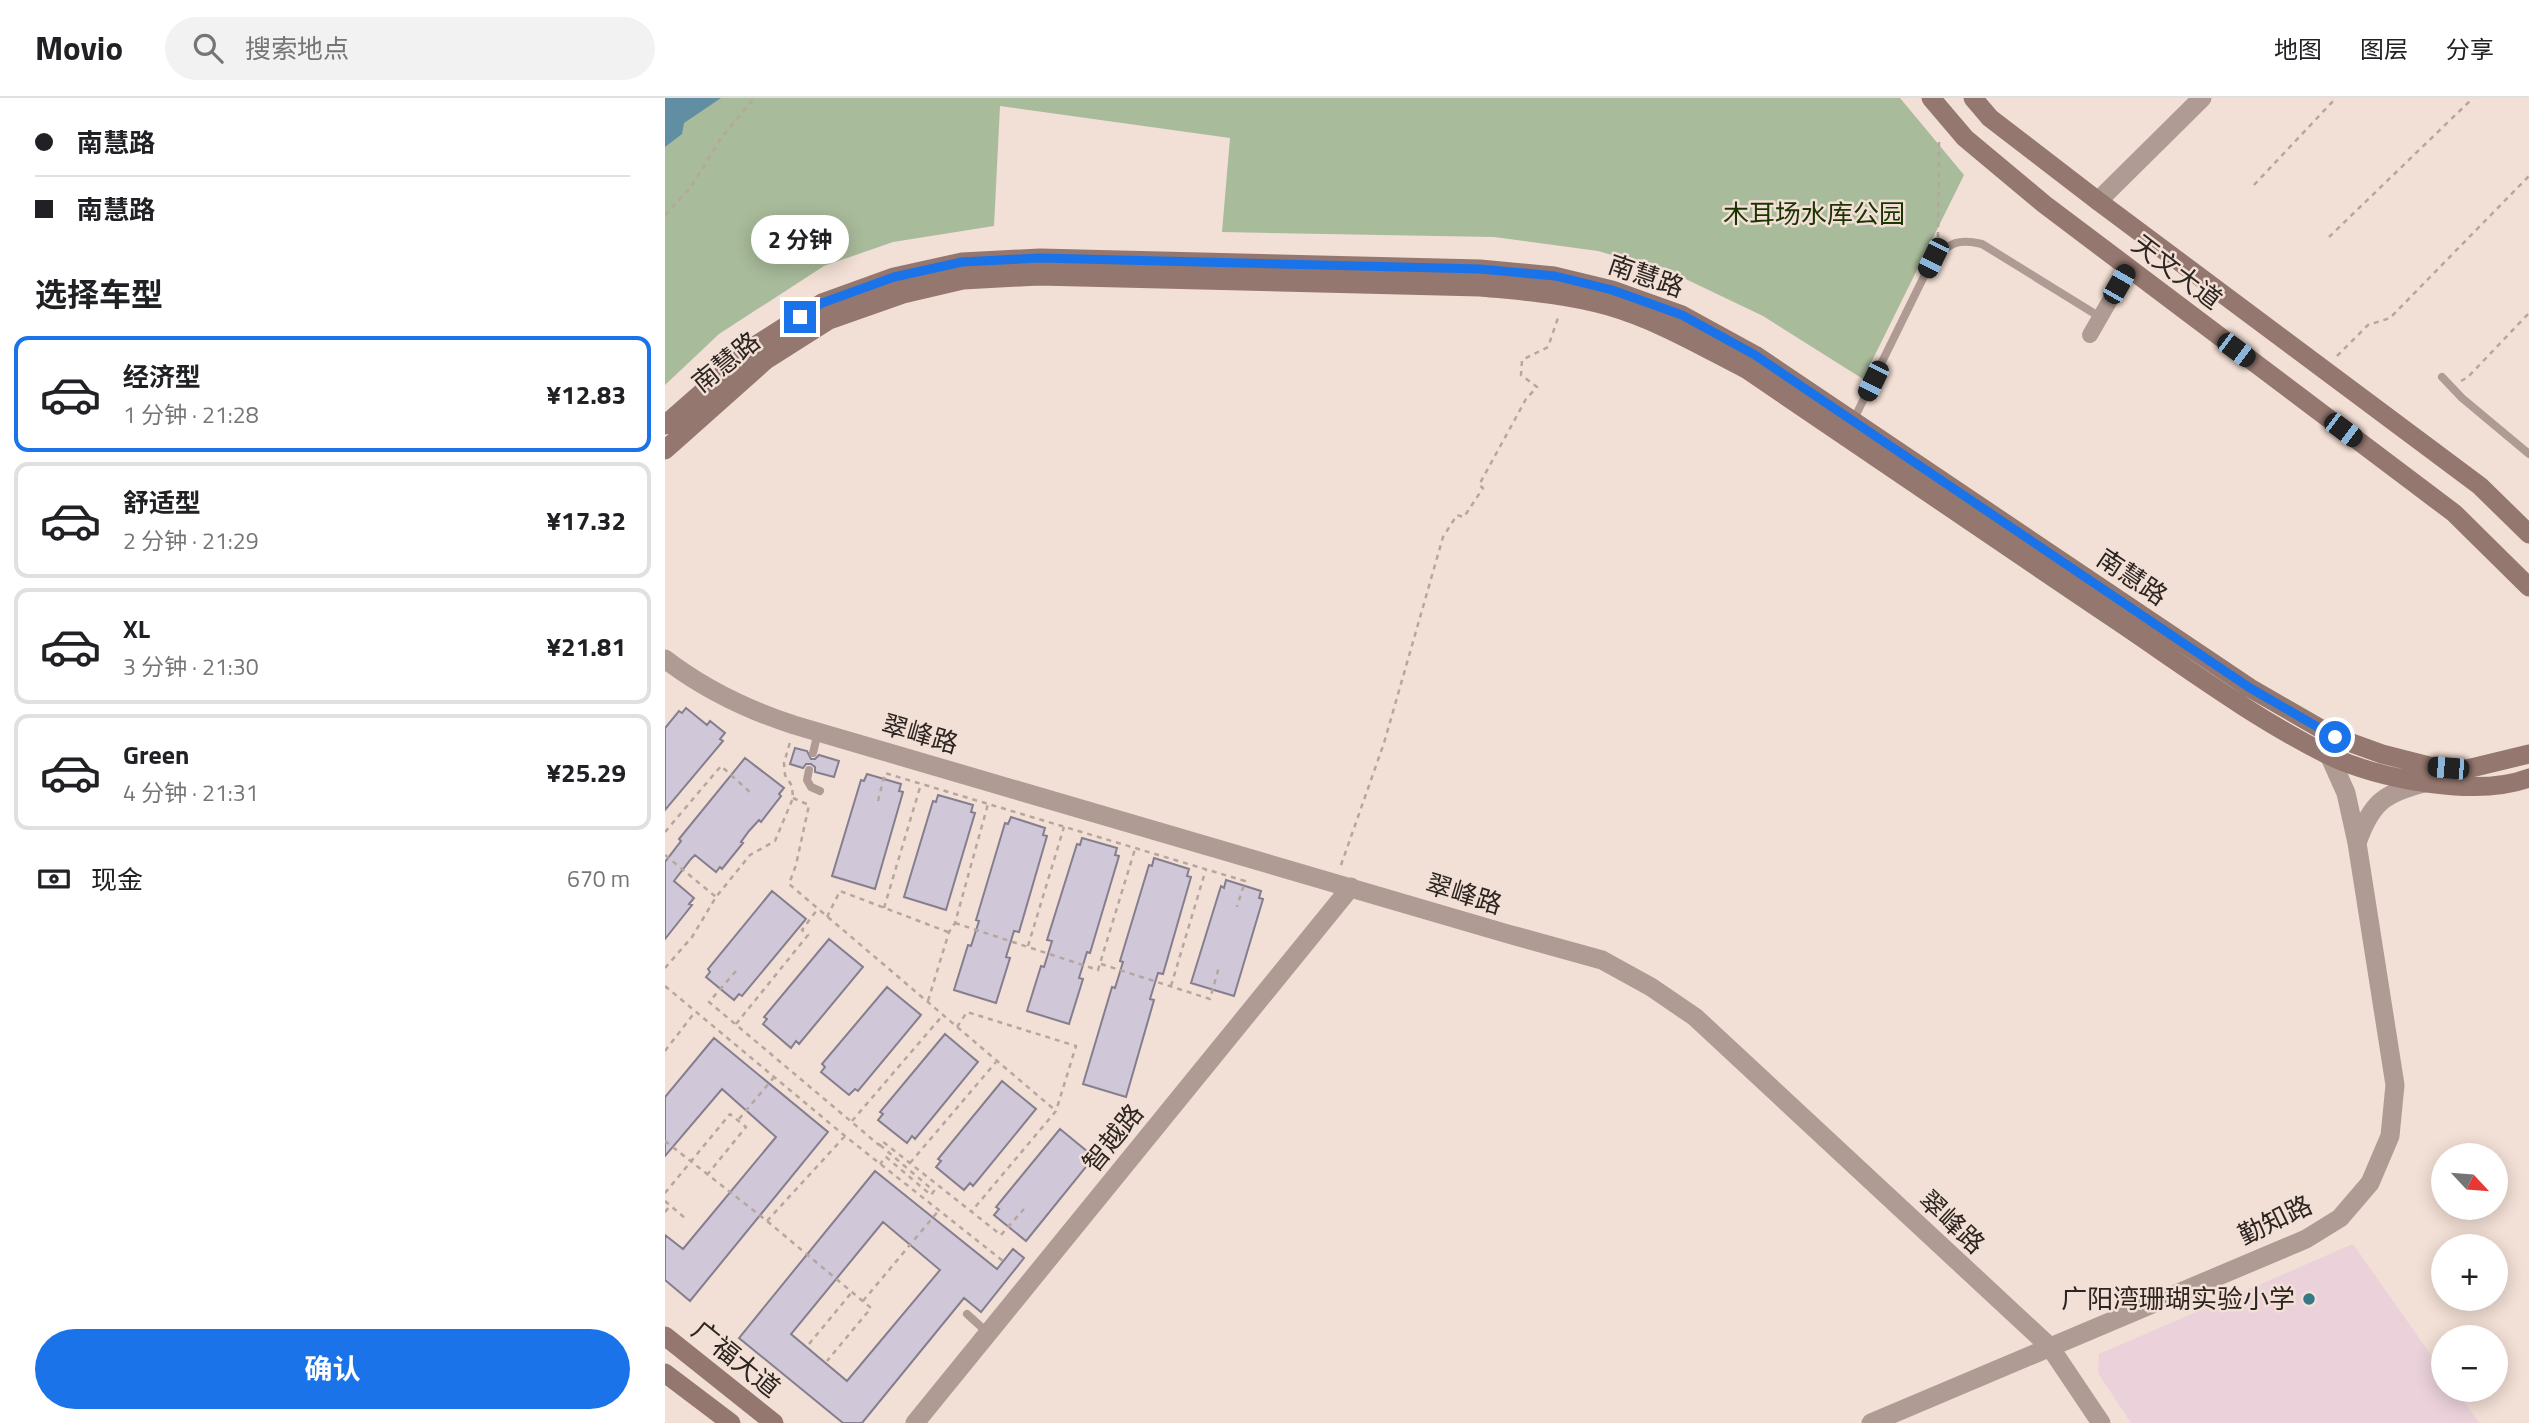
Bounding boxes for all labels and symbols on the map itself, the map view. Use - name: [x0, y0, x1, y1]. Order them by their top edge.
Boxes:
- park label: 木耳场水库公园: [1723, 194, 1905, 233]
- callout: 2 分钟: [751, 216, 849, 264]
- street label: 天文大道: [2124, 225, 2231, 318]
- car: [1915, 235, 1952, 281]
- street label: 南慧路: [1603, 244, 1689, 307]
- car: [2100, 261, 2139, 307]
- route end: [784, 301, 816, 333]
- street label: 南慧路: [683, 322, 768, 401]
- car: [2213, 329, 2260, 371]
- car: [1855, 358, 1892, 404]
- car: [2320, 409, 2367, 451]
- street label: 南慧路: [2089, 539, 2176, 615]
- street label: 翠峰路: [877, 704, 963, 763]
- route start: [2319, 721, 2351, 753]
- car: [2427, 756, 2470, 780]
- street label: 翠峰路: [1421, 863, 1507, 924]
- street label: 智越路: [1073, 1095, 1152, 1180]
- north arrow: [2431, 1143, 2508, 1220]
- street label: 翠峰路: [1911, 1181, 1994, 1262]
- street label: 勤知路: [2231, 1185, 2318, 1254]
- place label: 广阳湾珊瑚实验小学: [2061, 1279, 2295, 1318]
- marker: 广阳湾珊瑚实验小学: [2301, 1291, 2317, 1307]
- street label: 广福大道: [684, 1311, 789, 1406]

